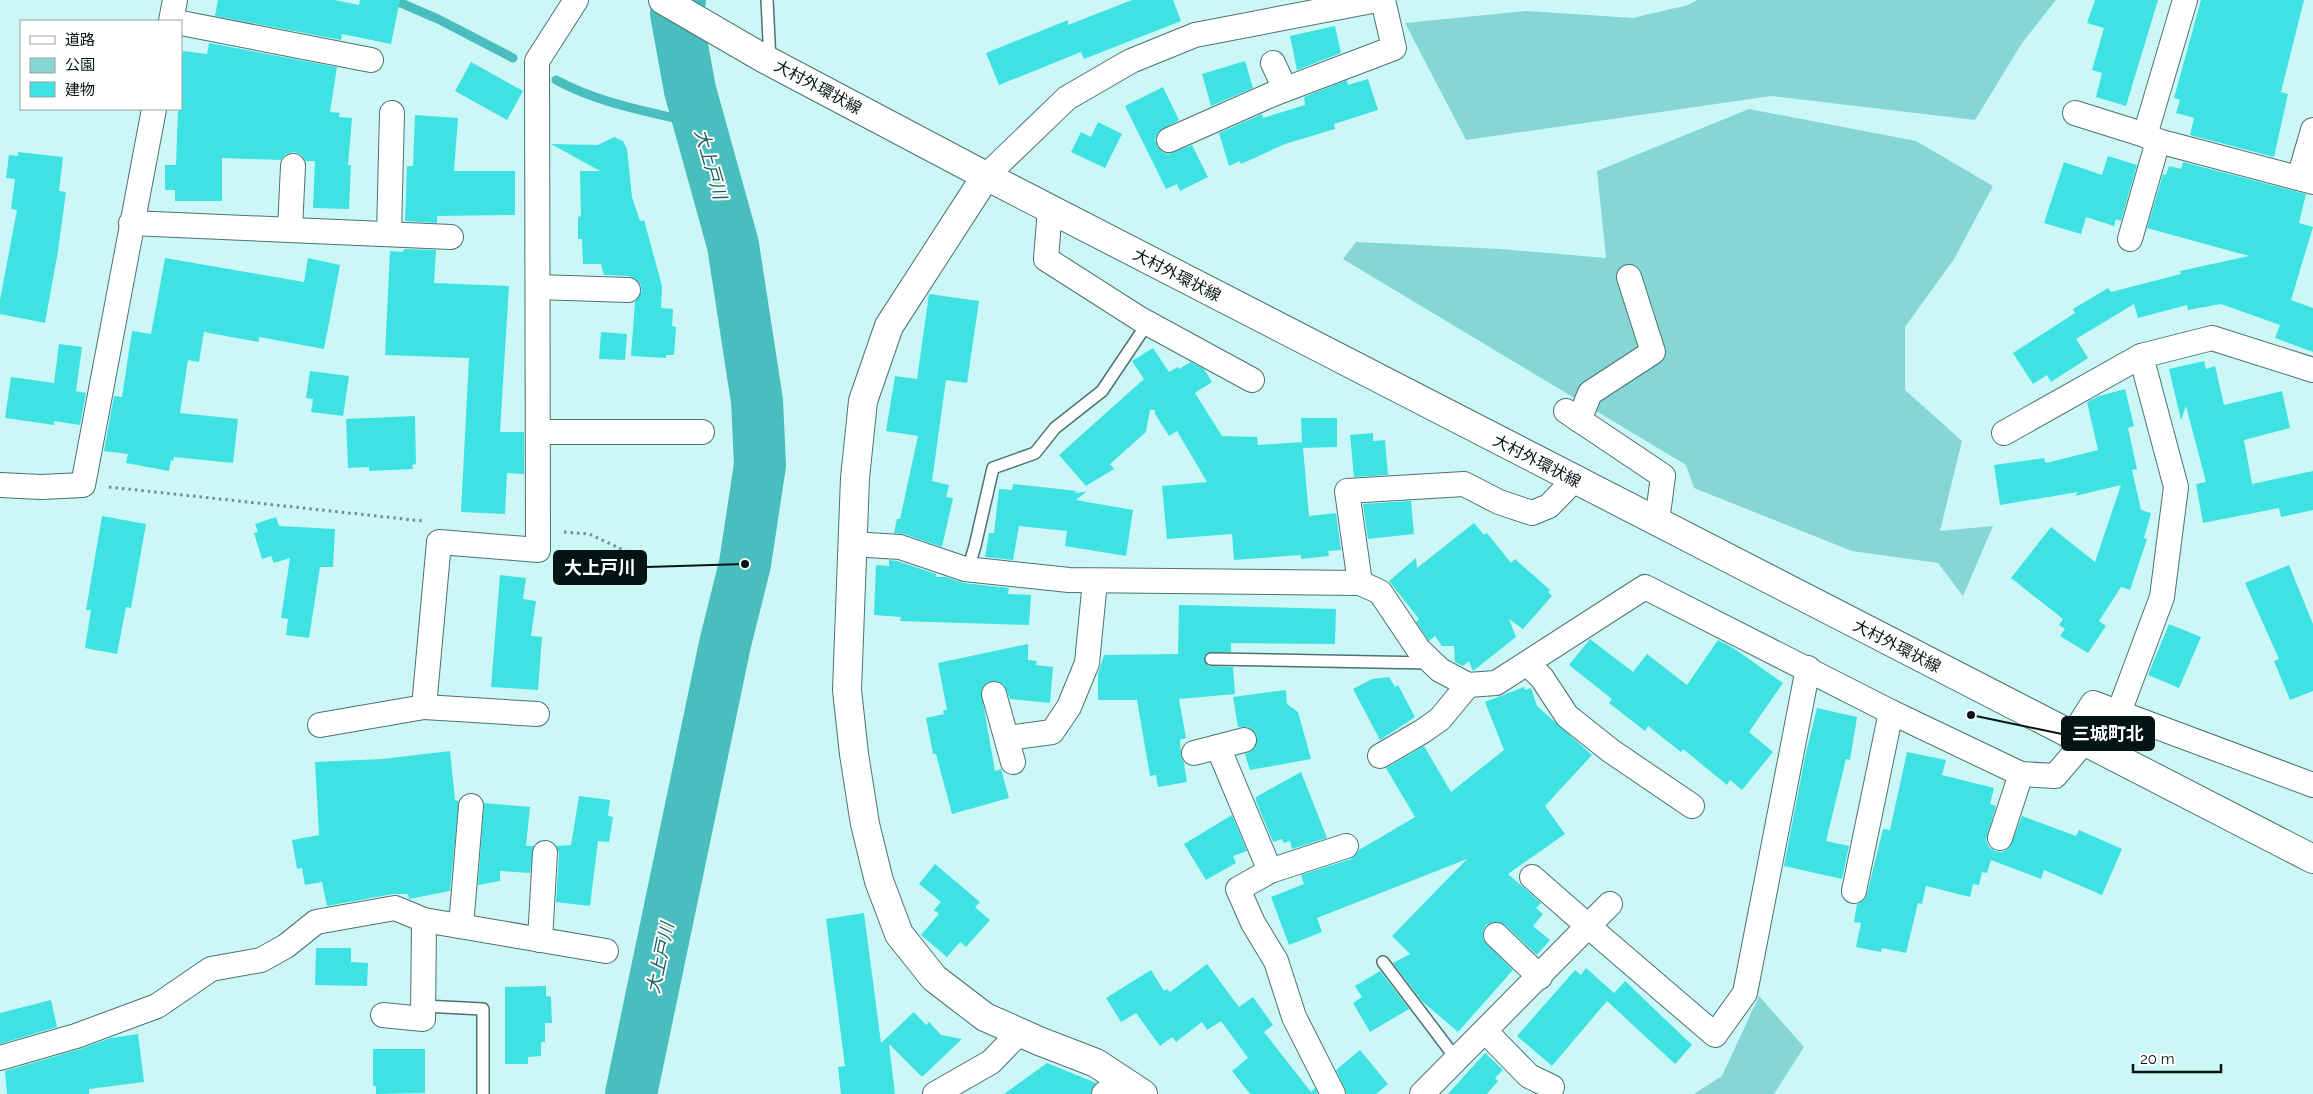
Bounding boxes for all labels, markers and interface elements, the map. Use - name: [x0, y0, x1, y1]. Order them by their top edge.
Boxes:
- legend: [20, 20, 182, 110]
- text: 道路: [65, 31, 95, 49]
- text: 公園: [65, 56, 95, 74]
- street label: 大村外環状線: [771, 56, 865, 118]
- text: 建物: [65, 81, 95, 99]
- water label: 大上戸川: [691, 127, 732, 203]
- street label: 大村外環状線: [1130, 245, 1224, 305]
- street label: 大村外環状線: [1490, 431, 1584, 491]
- callout: 大上戸川: [554, 551, 646, 584]
- text: 大上戸川: [564, 557, 636, 578]
- street label: 大村外環状線: [1850, 616, 1944, 676]
- callout: 三城町北: [2062, 717, 2154, 750]
- text: 三城町北: [2072, 723, 2144, 744]
- water label: 大上戸川: [642, 919, 678, 995]
- scale bar: [2133, 1042, 2220, 1074]
- text: 20 m: [2140, 1050, 2175, 1068]

